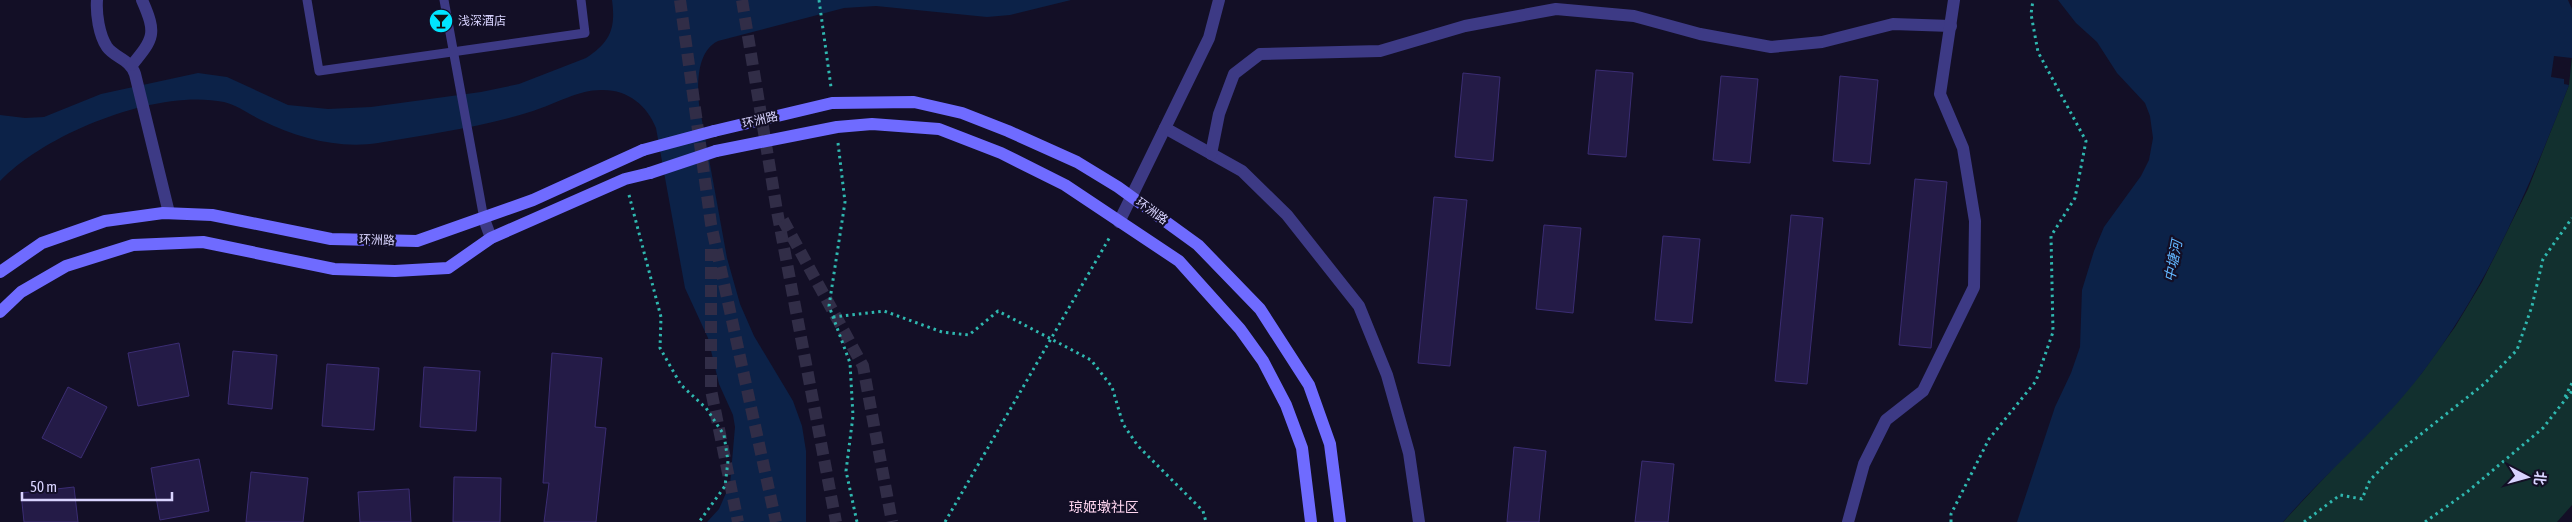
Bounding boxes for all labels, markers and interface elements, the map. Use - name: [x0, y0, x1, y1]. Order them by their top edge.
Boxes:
- bar icon: 浅深酒店: [428, 8, 454, 34]
- place label: 浅深酒店: [458, 14, 506, 28]
- street label: 环洲路: [741, 109, 779, 131]
- street label: 环洲路: [1133, 195, 1171, 227]
- street label: 环洲路: [359, 232, 395, 248]
- water label: 中塘河: [2161, 236, 2185, 283]
- north arrow: [2502, 452, 2552, 502]
- scale bar: [22, 470, 172, 502]
- text: 北: [2531, 471, 2549, 486]
- text: 50 m: [30, 478, 57, 495]
- district label: 琼姬墩社区: [1069, 499, 1139, 515]

